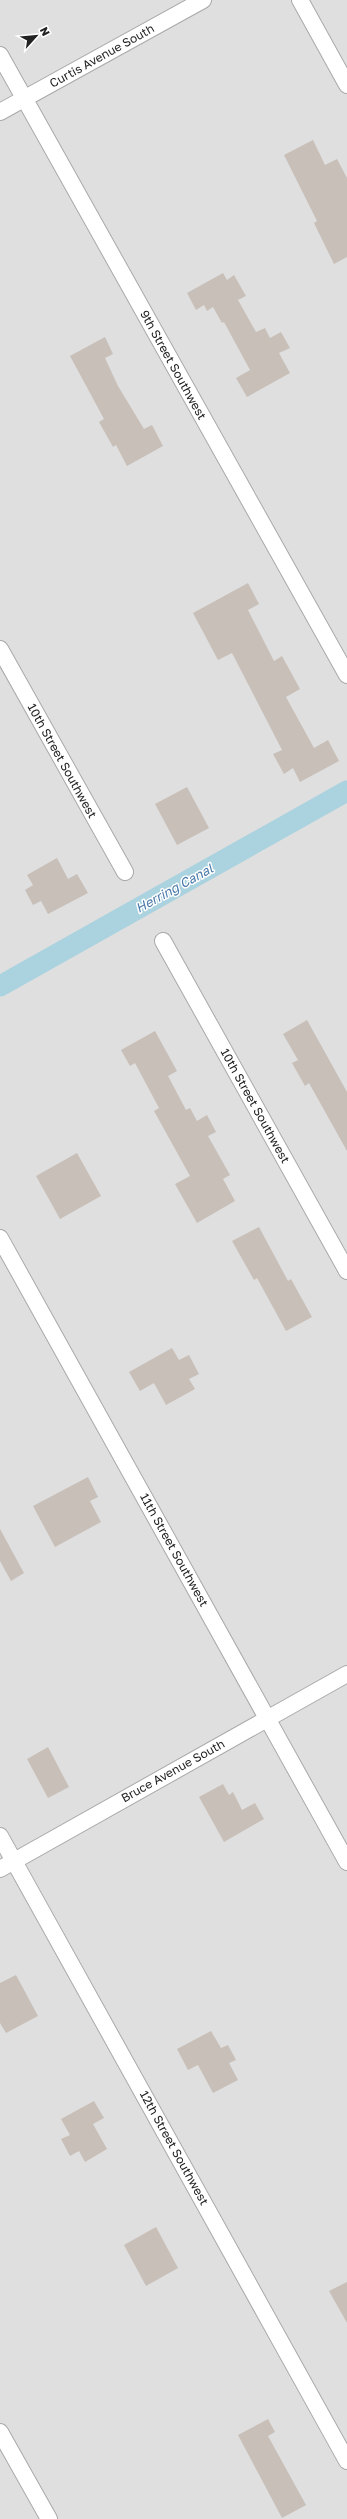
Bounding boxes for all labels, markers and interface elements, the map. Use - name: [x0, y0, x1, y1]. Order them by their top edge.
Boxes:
- north arrow: [16, 16, 56, 56]
- street label: Curtis Avenue South: [47, 21, 157, 91]
- text: N: [38, 25, 53, 38]
- street label: 9th Street Southwest: [137, 307, 210, 422]
- street label: 10th Street Southwest: [25, 701, 100, 821]
- water label: Herring Canal: [133, 860, 216, 916]
- street label: 10th Street Southwest: [218, 1046, 293, 1166]
- street label: 11th Street Southwest: [137, 1490, 212, 1609]
- street label: Bruce Avenue South: [118, 1736, 227, 1805]
- street label: 12th Street Southwest: [137, 2088, 212, 2208]

